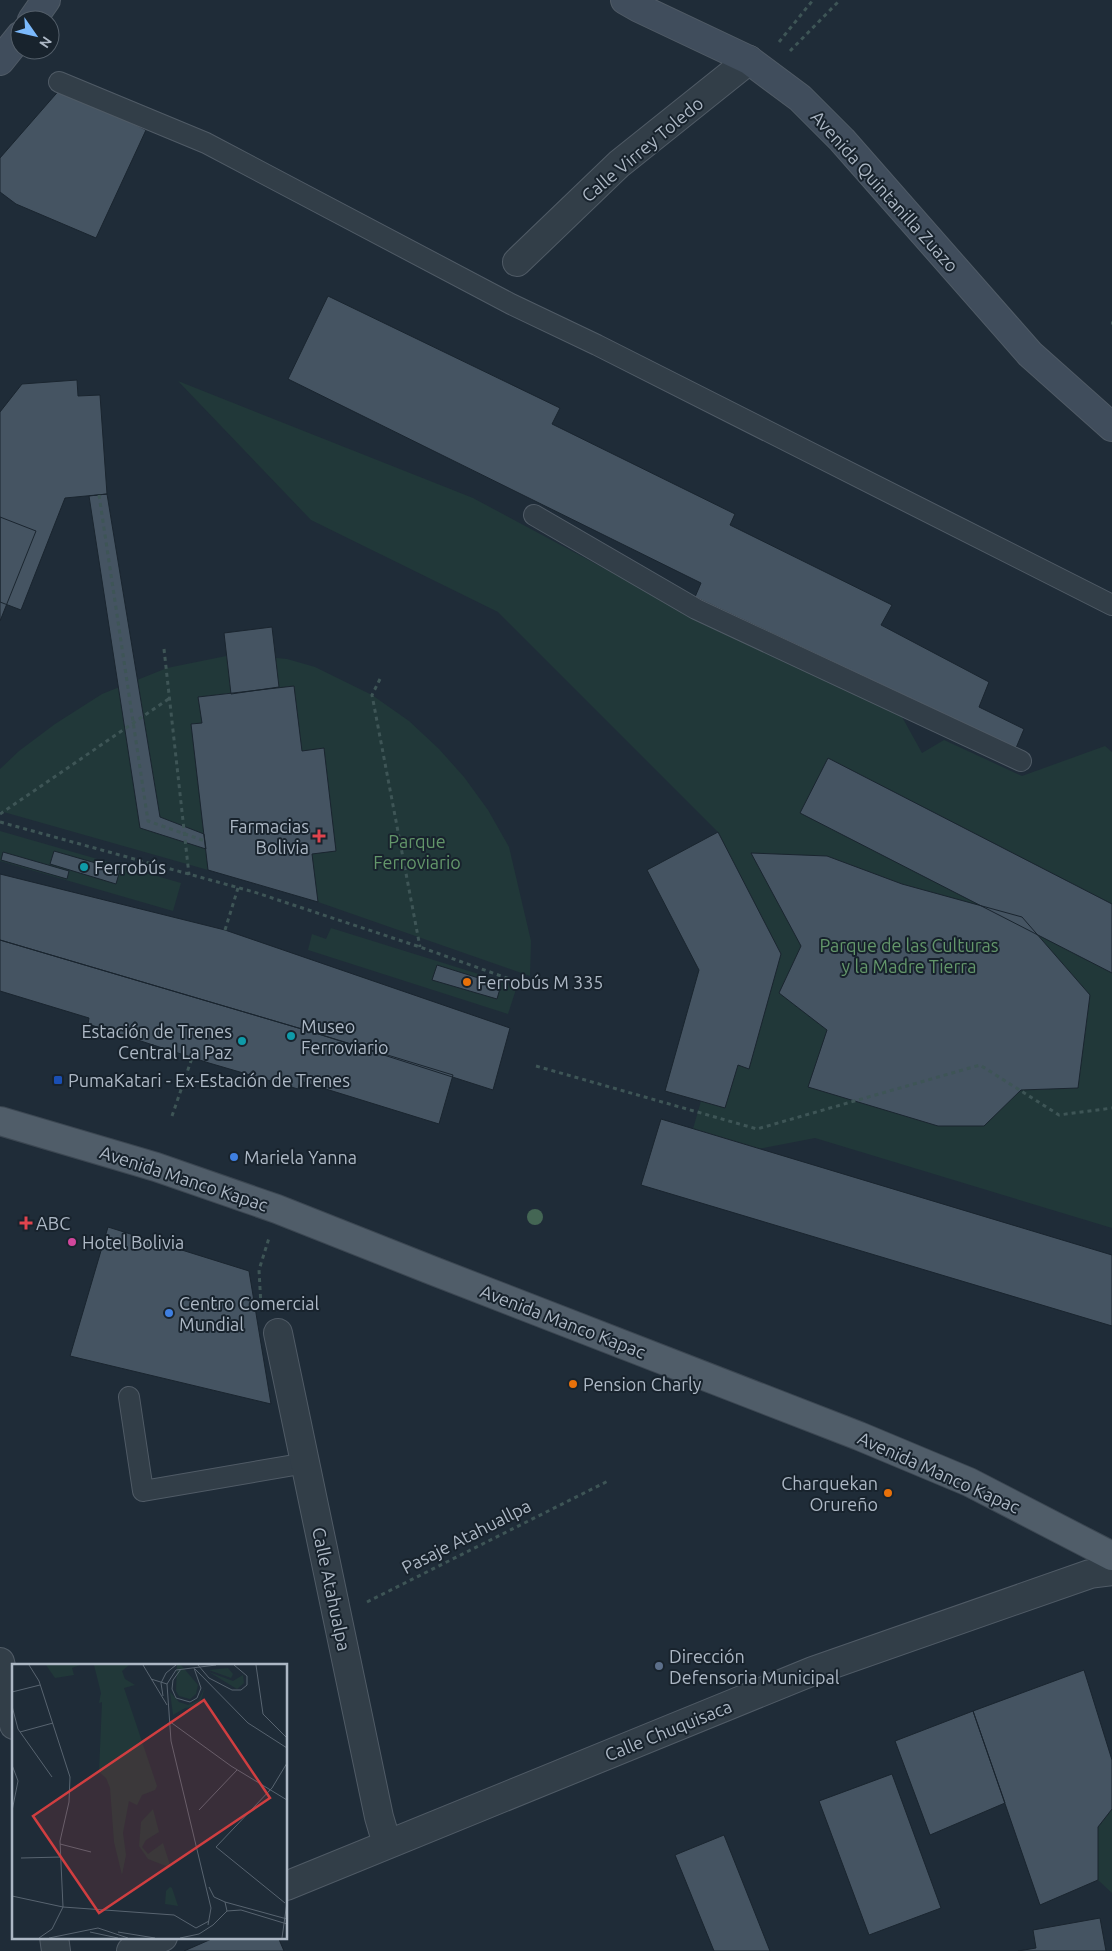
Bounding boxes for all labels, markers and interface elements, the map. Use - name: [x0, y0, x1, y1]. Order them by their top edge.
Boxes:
- north arrow: [10, 10, 60, 60]
- text: N: [36, 33, 55, 51]
- street label: Calle Virrey Toledo: [577, 93, 707, 205]
- street label: Avenida Quintanilla Zuazo: [807, 106, 963, 276]
- place label: Farmacias Bolivia: [230, 816, 309, 857]
- marker: Farmacias Bolivia: [313, 830, 325, 842]
- park label: Parque Ferroviario: [373, 831, 461, 872]
- place label: Ferrobús: [94, 857, 166, 877]
- marker: Ferrobús: [78, 861, 90, 873]
- park label: Parque de las Culturas y la Madre Tierra: [819, 935, 999, 976]
- place label: Ferrobús M 335: [477, 972, 604, 992]
- marker: Ferrobús M 335: [461, 976, 473, 988]
- place label: Museo Ferroviario: [301, 1016, 389, 1057]
- place label: Estación de Trenes Central La Paz: [81, 1021, 232, 1062]
- marker: Museo Ferroviario: [285, 1030, 297, 1042]
- marker: Estación de Trenes Central La Paz: [236, 1035, 248, 1047]
- place label: PumaKatari - Ex-Estación de Trenes: [68, 1070, 350, 1090]
- marker: PumaKatari - Ex-Estación de Trenes: [52, 1074, 64, 1086]
- street label: Avenida Manco Kapac: [98, 1141, 270, 1215]
- place label: Mariela Yanna: [244, 1147, 357, 1167]
- marker: Mariela Yanna: [228, 1151, 240, 1163]
- place label: ABC: [36, 1213, 70, 1233]
- marker: ABC: [20, 1217, 32, 1229]
- place label: Hotel Bolivia: [82, 1232, 184, 1252]
- marker: Hotel Bolivia: [66, 1236, 78, 1248]
- street label: Avenida Manco Kapac: [478, 1280, 648, 1362]
- place label: Centro Comercial Mundial: [179, 1293, 320, 1334]
- marker: Centro Comercial Mundial: [163, 1307, 175, 1319]
- place label: Pension Charly: [583, 1374, 702, 1394]
- marker: Pension Charly: [567, 1378, 579, 1390]
- street label: Avenida Manco Kapac: [855, 1427, 1023, 1517]
- place label: Charquekan Orureño: [781, 1473, 878, 1514]
- marker: Charquekan Orureño: [882, 1487, 894, 1499]
- street label: Pasaje Atahuallpa: [398, 1495, 534, 1577]
- street label: Calle Atahualpa: [309, 1525, 355, 1653]
- place label: Dirección Defensoria Municipal: [669, 1646, 840, 1687]
- marker: Dirección Defensoria Municipal: [653, 1660, 665, 1672]
- inset map: [12, 1664, 288, 1938]
- street label: Calle Chuquisaca: [602, 1695, 734, 1765]

